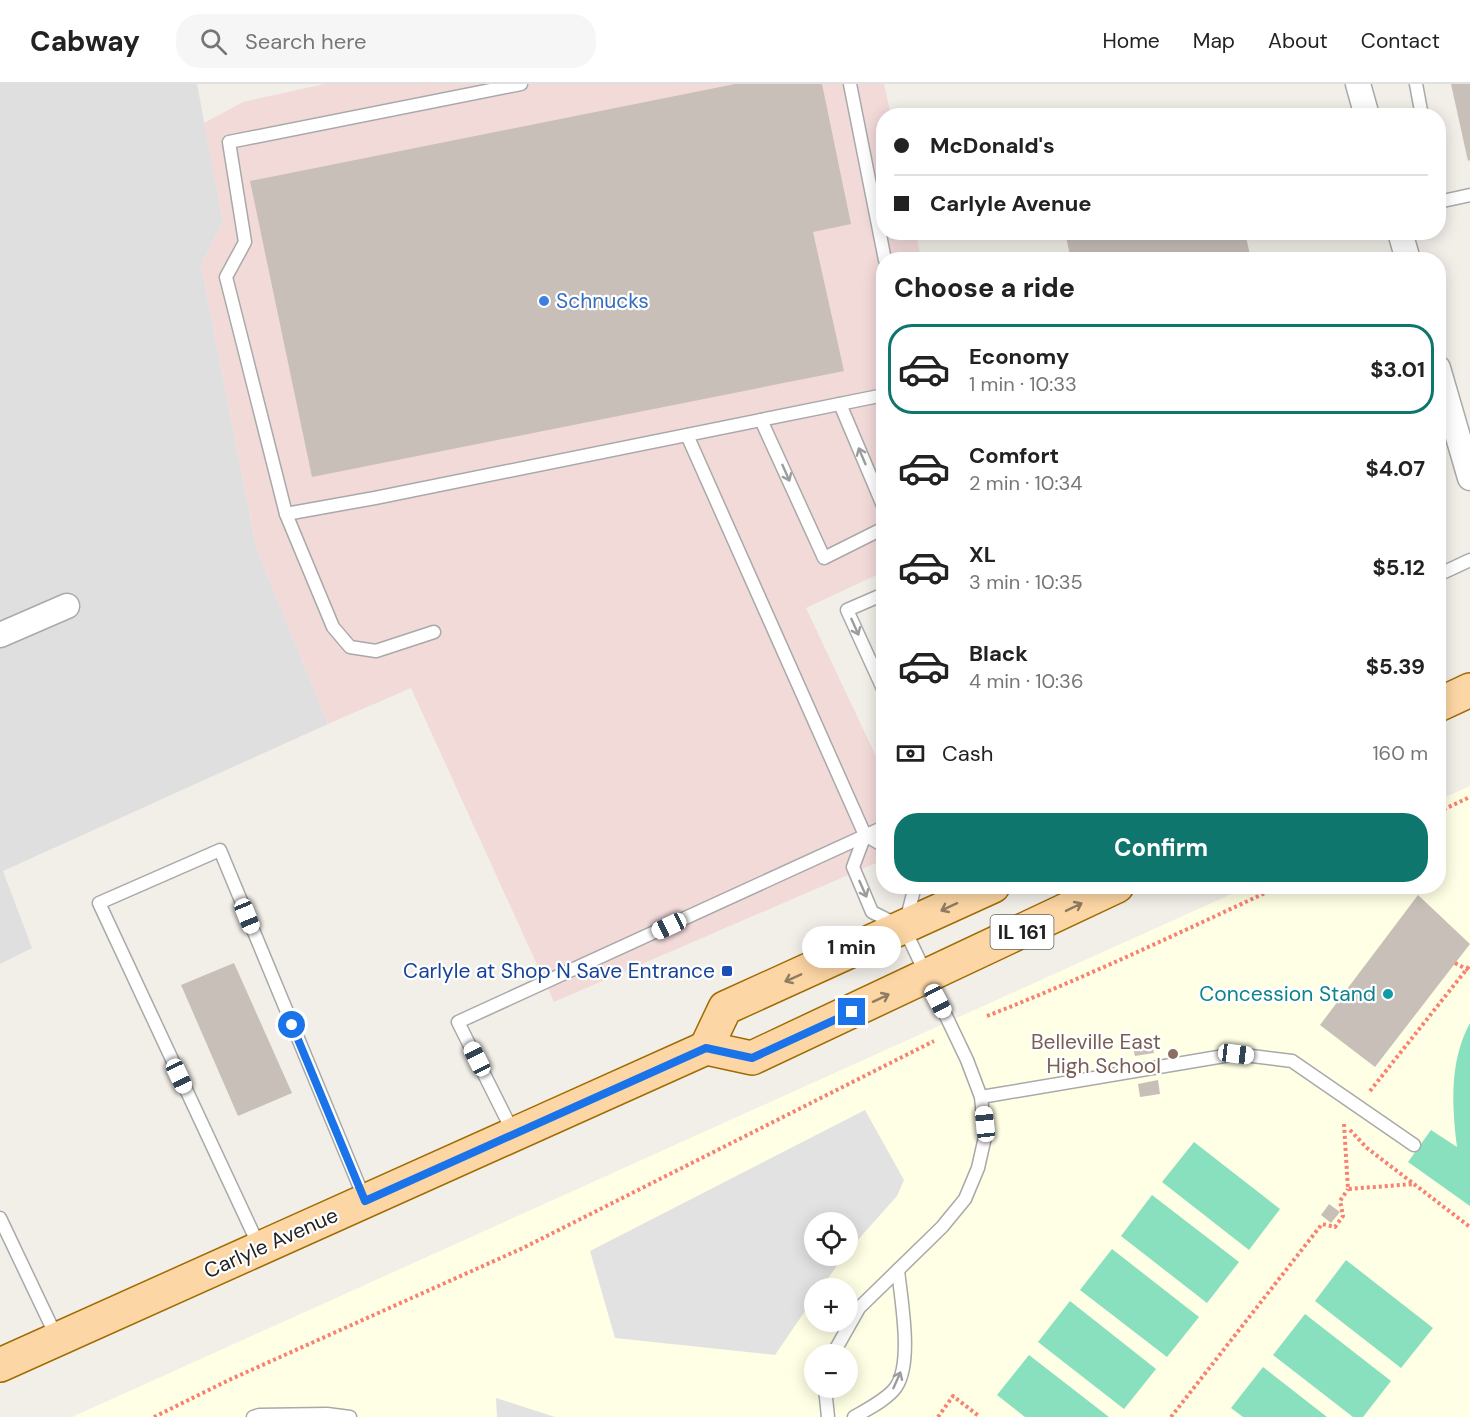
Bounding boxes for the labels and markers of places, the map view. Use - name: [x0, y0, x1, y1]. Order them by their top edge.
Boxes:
- place label: Schnucks: [556, 287, 649, 315]
- marker: Schnucks: [537, 294, 551, 308]
- place label: Carlyle at Shop N Save Entrance: [403, 957, 715, 985]
- marker: Carlyle at Shop N Save Entrance: [720, 964, 734, 978]
- place label: Concession Stand: [1199, 980, 1376, 1008]
- marker: Concession Stand: [1381, 987, 1395, 1001]
- place label: Belleville East High School: [1031, 1028, 1161, 1080]
- marker: Belleville East High School: [1166, 1047, 1180, 1061]

